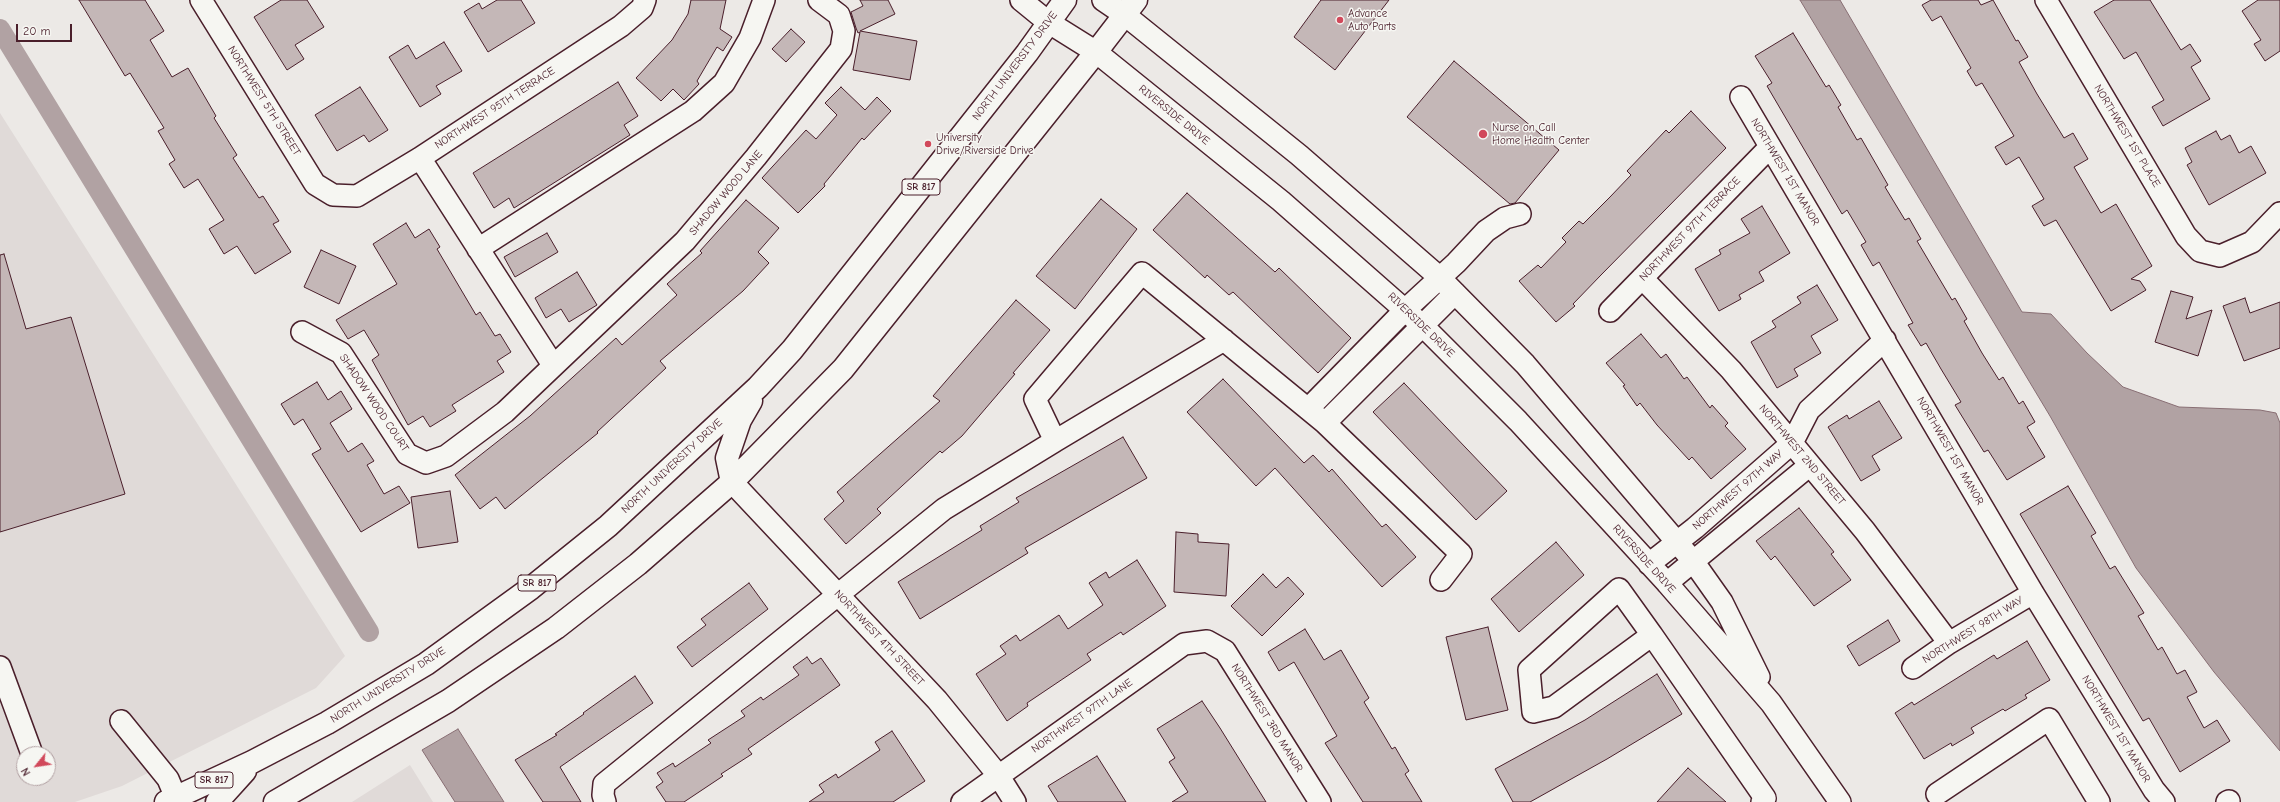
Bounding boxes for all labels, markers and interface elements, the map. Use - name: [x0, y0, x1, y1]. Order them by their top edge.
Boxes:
- place label: Advance Auto Parts: [1348, 7, 1396, 33]
- street label: NORTH UNIVERSITY DRIVE: [970, 9, 1060, 123]
- marker: Advance Auto Parts: [1335, 15, 1345, 25]
- scale bar: [18, 16, 74, 42]
- text: 20 m: [23, 24, 51, 38]
- street label: NORTHWEST 5TH STREET: [225, 44, 303, 158]
- street label: NORTHWEST 95TH TERRACE: [432, 64, 558, 152]
- street label: RIVERSIDE DRIVE: [1136, 82, 1212, 148]
- street label: NORTHWEST 1ST PLACE: [2091, 82, 2163, 190]
- street label: NORTHWEST 1ST MANOR: [1748, 116, 1822, 228]
- place label: Nurse on Call Home Health Center: [1492, 121, 1589, 147]
- marker: Nurse on Call Home Health Center: [1477, 128, 1489, 140]
- place label: University Drive/Riverside Drive: [936, 131, 1034, 157]
- marker: University Drive/Riverside Drive: [923, 139, 933, 149]
- street label: SHADOW WOOD LANE: [687, 148, 765, 238]
- street label: NORTHWEST 97TH TERRACE: [1637, 174, 1743, 284]
- road number: SR 817: [902, 179, 940, 195]
- street label: RIVERSIDE DRIVE: [1385, 290, 1457, 360]
- street label: SHADOW WOOD COURT: [336, 352, 412, 454]
- street label: NORTHWEST 1ST MANOR: [1914, 395, 1986, 507]
- street label: NORTHWEST 2ND STREET: [1756, 402, 1848, 508]
- street label: NORTH UNIVERSITY DRIVE: [619, 416, 725, 516]
- street label: NORTHWEST 97TH WAY: [1690, 447, 1786, 533]
- street label: RIVERSIDE DRIVE: [1610, 522, 1678, 596]
- road number: SR 817: [518, 575, 556, 591]
- street label: NORTHWEST 4TH STREET: [831, 587, 927, 689]
- street label: NORTHWEST 98TH WAY: [1920, 594, 2026, 666]
- street label: NORTH UNIVERSITY DRIVE: [328, 644, 448, 726]
- street label: NORTHWEST 3RD MANOR: [1228, 661, 1306, 775]
- street label: NORTHWEST 1ST MANOR: [2079, 673, 2153, 785]
- street label: NORTHWEST 97TH LANE: [1029, 676, 1135, 756]
- north arrow: [16, 746, 56, 786]
- text: N: [19, 765, 33, 778]
- road number: SR 817: [195, 772, 233, 788]

